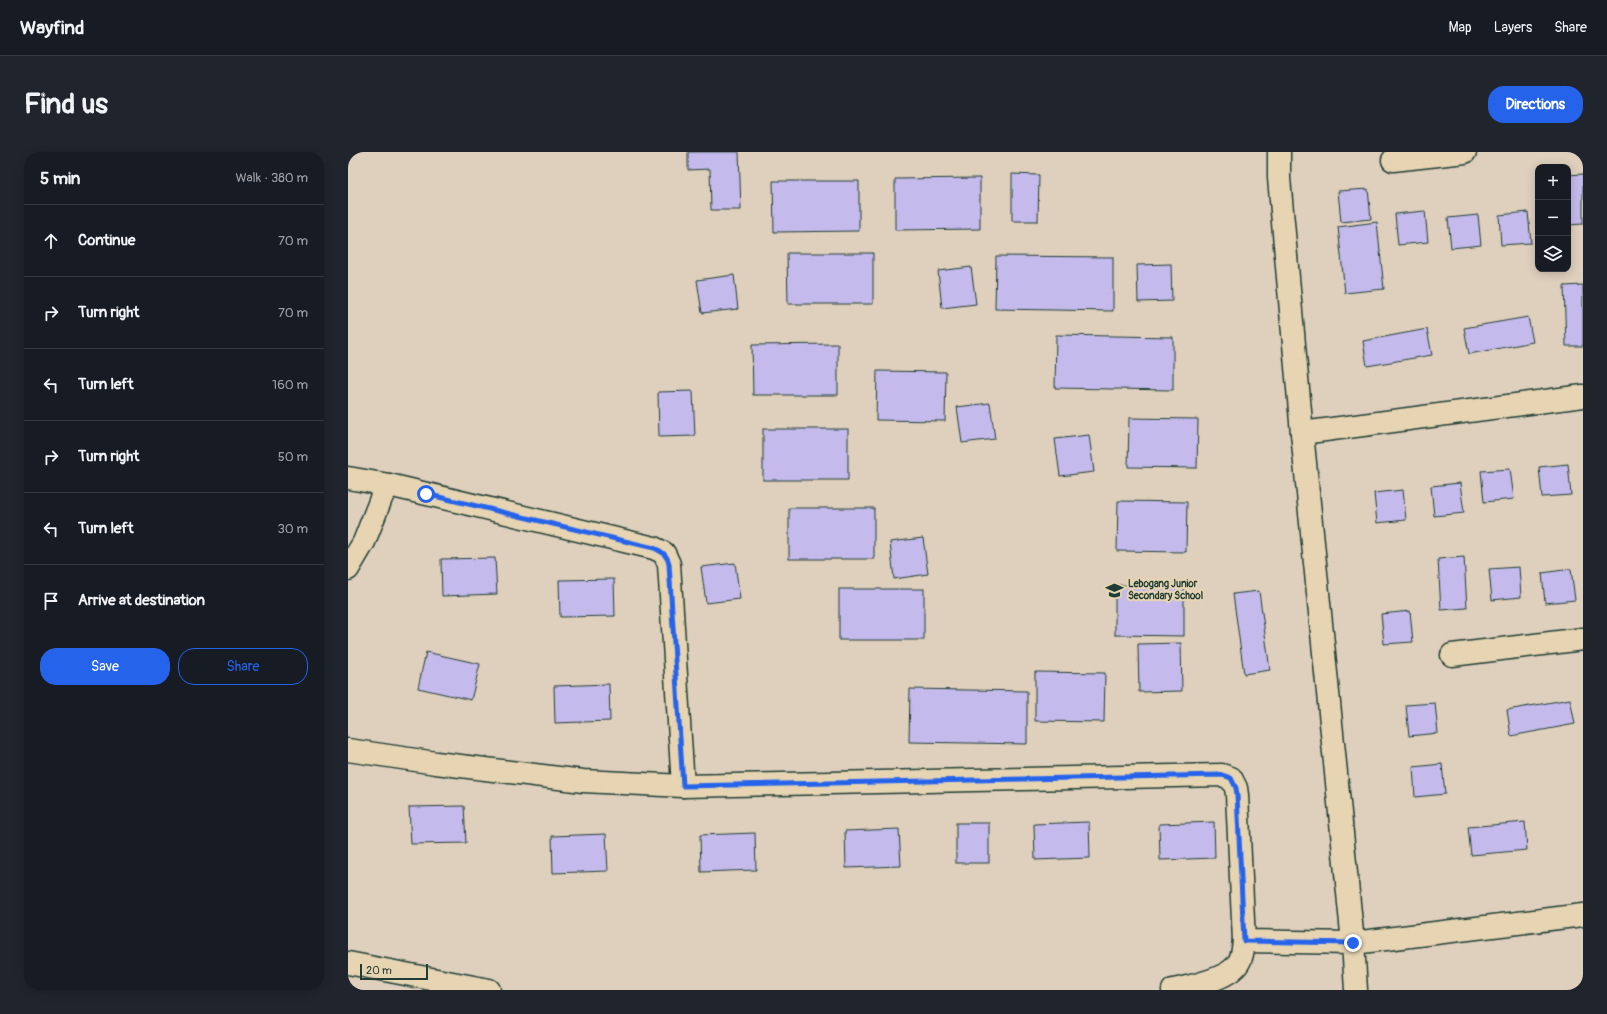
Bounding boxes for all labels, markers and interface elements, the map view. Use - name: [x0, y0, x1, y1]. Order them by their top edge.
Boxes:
- text: Wayfind: [20, 16, 84, 40]
- text: Map: [1449, 19, 1472, 36]
- text: Layers: [1494, 19, 1532, 36]
- text: Share: [1554, 19, 1587, 36]
- button: Directions: [1488, 86, 1583, 123]
- text: Find us: [24, 87, 108, 122]
- map controls: [1535, 164, 1571, 272]
- button: +: [1535, 164, 1571, 200]
- text: 5 min: [40, 168, 80, 189]
- text: Walk · 380 m: [235, 170, 308, 186]
- button: −: [1535, 200, 1571, 236]
- icon: ahead: [40, 230, 62, 252]
- text: Continue: [78, 231, 136, 250]
- text: 70 m: [278, 233, 308, 249]
- button: layers: [1535, 236, 1571, 272]
- icon: right: [40, 302, 62, 324]
- text: Turn right: [78, 303, 139, 322]
- text: 70 m: [278, 305, 308, 321]
- icon: left: [40, 374, 62, 396]
- text: Turn left: [78, 375, 134, 394]
- text: 160 m: [272, 377, 308, 393]
- icon: right: [40, 446, 62, 468]
- text: Turn right: [78, 447, 139, 466]
- text: 50 m: [278, 449, 308, 465]
- route start: [417, 485, 435, 503]
- icon: left: [40, 518, 62, 540]
- text: Turn left: [78, 519, 134, 538]
- text: 30 m: [278, 521, 308, 537]
- place label: Lebogang Junior Secondary School: [1128, 578, 1203, 602]
- school or university icon: Lebogang Junior Secondary School: [1105, 580, 1125, 600]
- icon: arrive: [40, 590, 62, 612]
- text: Arrive at destination: [78, 591, 205, 610]
- button: Save: [40, 648, 170, 685]
- button: Share: [178, 648, 308, 685]
- route end: [1344, 934, 1362, 952]
- scale bar: [360, 962, 428, 981]
- text: 20 m: [366, 964, 392, 977]

